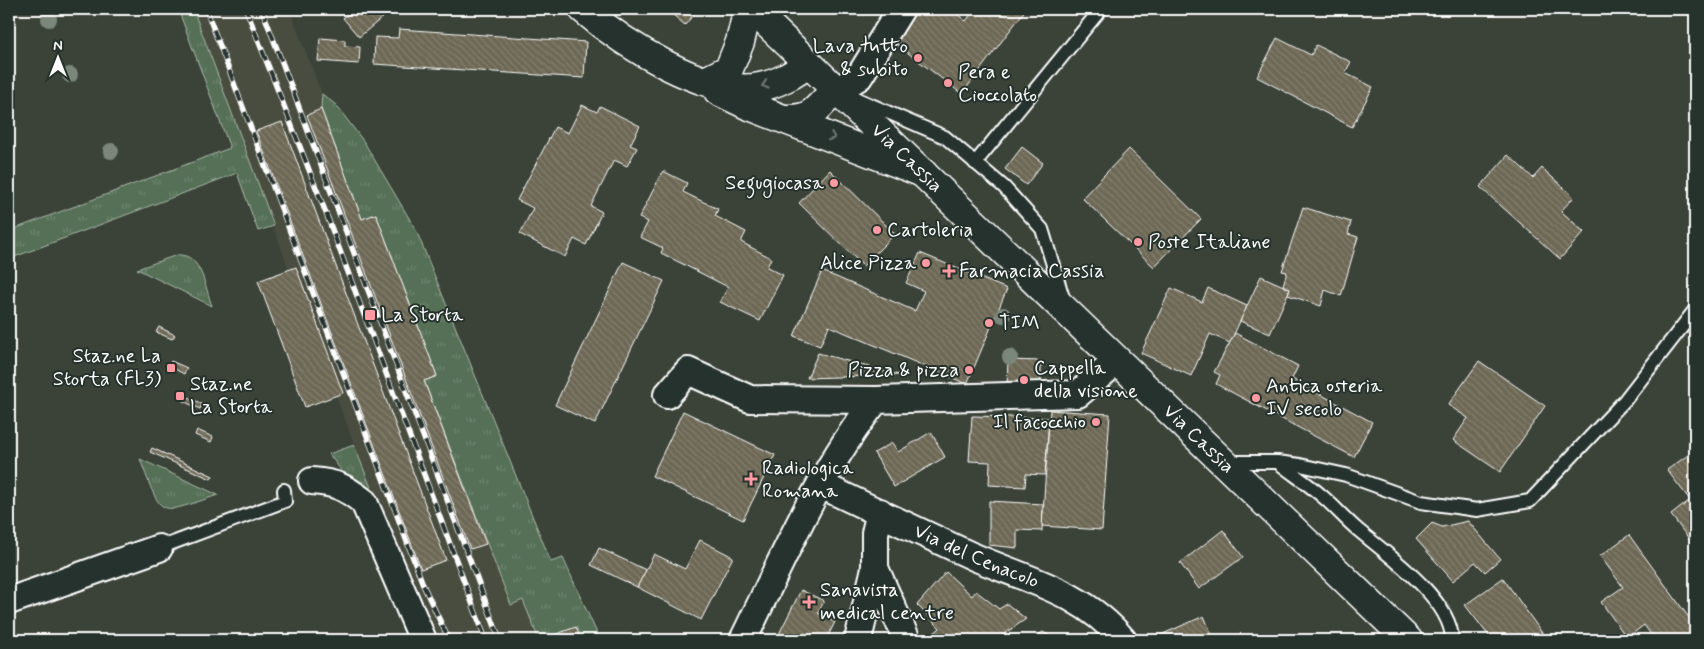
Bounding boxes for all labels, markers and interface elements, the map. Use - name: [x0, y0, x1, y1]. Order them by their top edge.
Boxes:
- north arrow: [32, 32, 82, 82]
- place label: Lava tutto & subito: [813, 33, 908, 83]
- text: N: [53, 37, 63, 55]
- marker: Lava tutto & subito: [912, 52, 924, 64]
- place label: Pera e Cioccolato: [958, 59, 1037, 109]
- marker: Pera e Cioccolato: [942, 77, 954, 89]
- one-way arrow: [761, 80, 770, 90]
- street label: Via Cassia: [865, 117, 949, 199]
- one-way arrow: [827, 130, 836, 141]
- place label: Segugiocasa: [725, 170, 825, 199]
- marker: Segugiocasa: [828, 177, 840, 189]
- place label: Cartoleria: [887, 217, 973, 244]
- marker: Cartoleria: [871, 224, 883, 236]
- place label: Poste Italiane: [1148, 229, 1271, 256]
- marker: Poste Italiane: [1132, 236, 1144, 248]
- place label: Alice Pizza: [820, 250, 917, 277]
- marker: Alice Pizza: [920, 257, 932, 269]
- place label: Farmacia Cassia: [959, 258, 1105, 285]
- marker: Farmacia Cassia: [943, 265, 955, 277]
- place label: La Storta: [381, 302, 464, 329]
- marker: La Storta: [363, 308, 377, 322]
- place label: TIM: [999, 310, 1040, 337]
- marker: TIM: [983, 317, 995, 329]
- place label: Staz.ne La Storta (FL3): [53, 343, 161, 393]
- place label: Cappella della visione: [1034, 355, 1138, 405]
- place label: Pizza & pizza: [847, 357, 959, 384]
- marker: Staz.ne La Storta (FL3): [165, 362, 177, 374]
- marker: Pizza & pizza: [963, 364, 975, 376]
- place label: Staz.ne La Storta: [190, 371, 273, 421]
- place label: Antica osteria IV secolo: [1266, 373, 1383, 423]
- marker: Cappella della visione: [1018, 374, 1030, 386]
- marker: Staz.ne La Storta: [174, 390, 186, 402]
- marker: Antica osteria IV secolo: [1250, 392, 1262, 404]
- street label: Via Cassia: [1157, 398, 1241, 480]
- place label: Il facocchio: [993, 409, 1086, 436]
- marker: Il facocchio: [1090, 416, 1102, 428]
- place label: Radiologica Romana: [762, 455, 854, 505]
- marker: Radiologica Romana: [744, 472, 758, 486]
- street label: Via del Cenacolo: [910, 517, 1043, 595]
- place label: Sanavista medical centre: [820, 577, 954, 627]
- marker: Sanavista medical centre: [802, 595, 816, 609]

